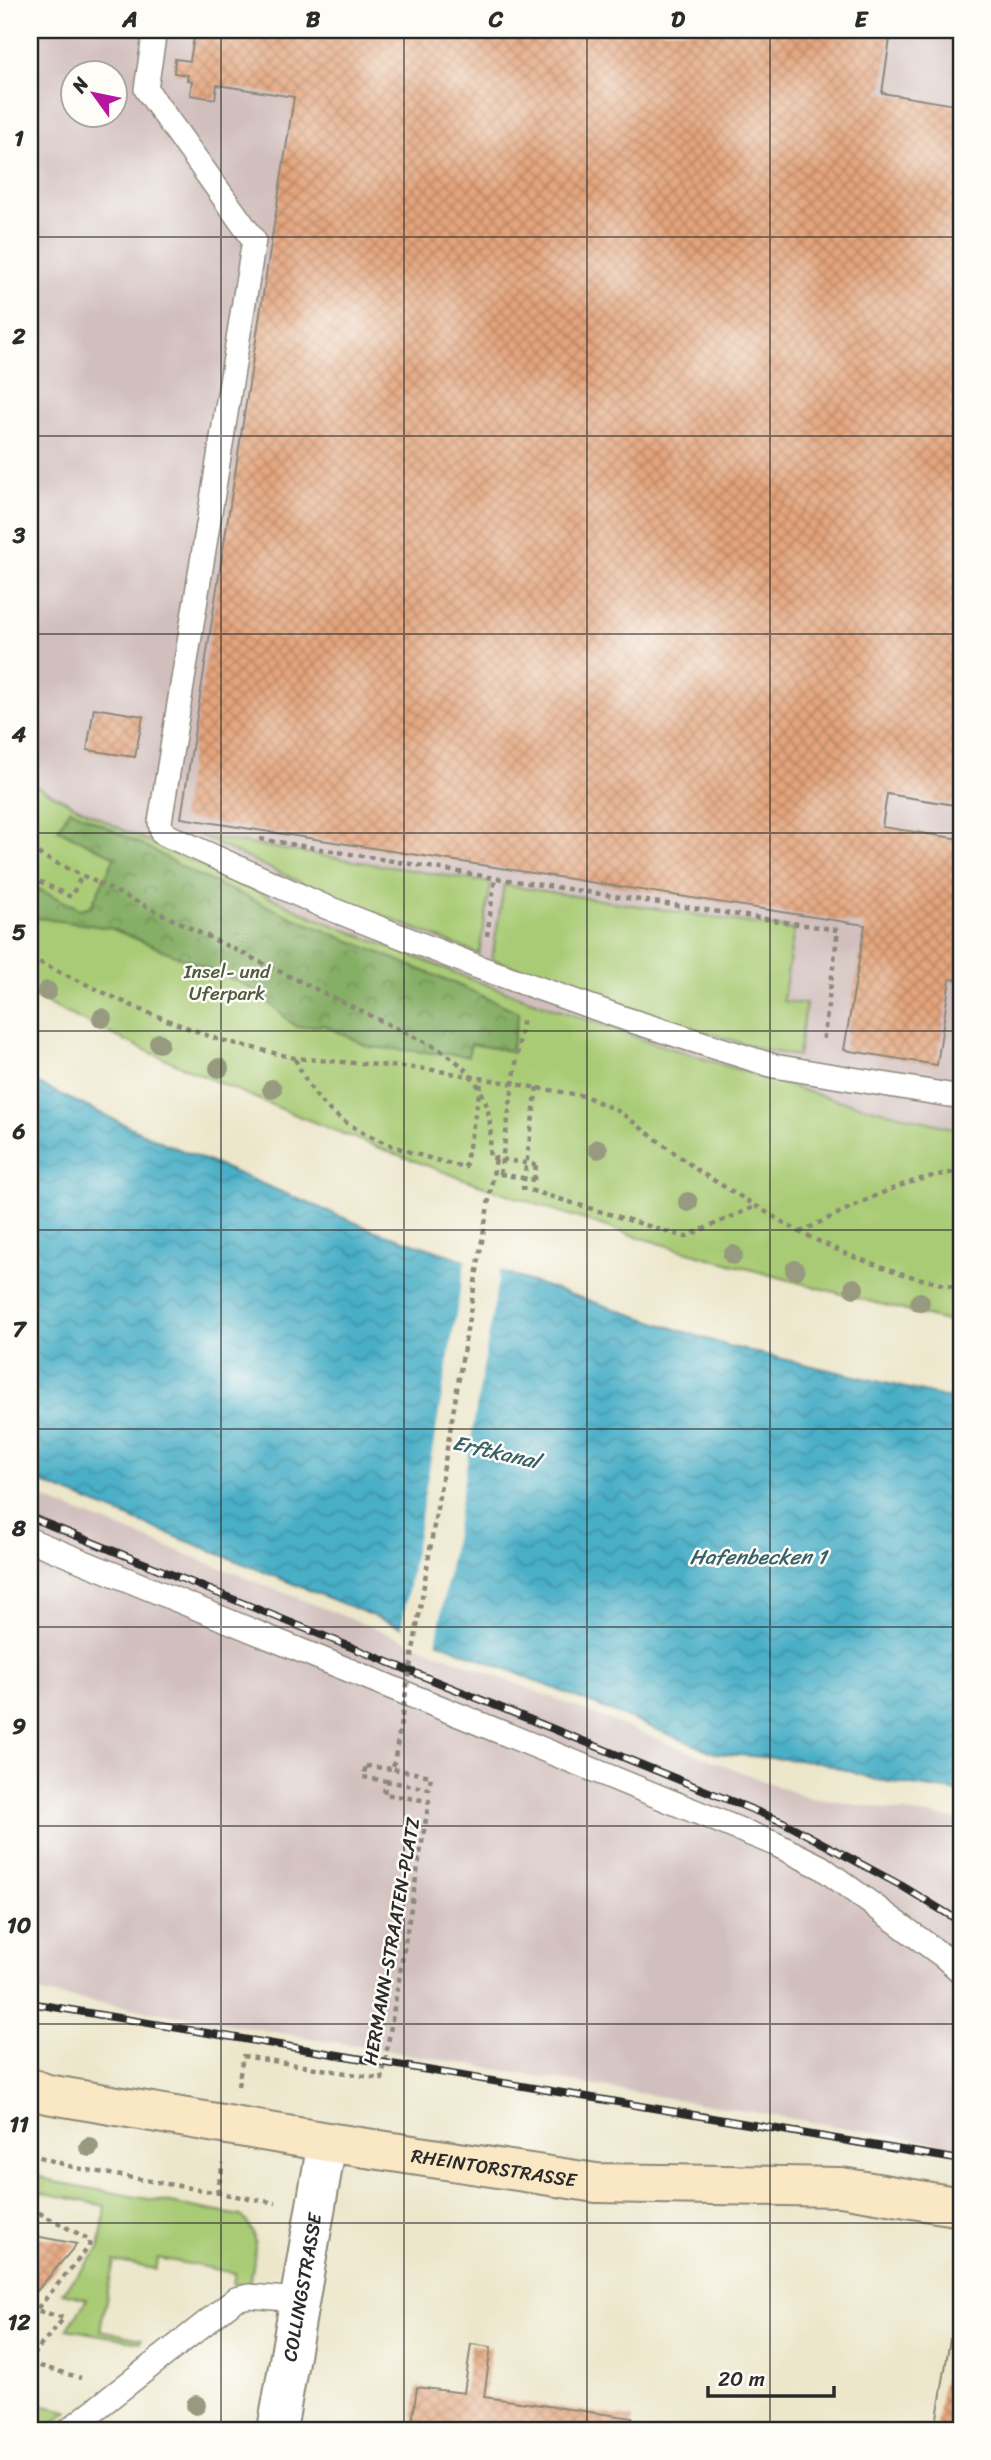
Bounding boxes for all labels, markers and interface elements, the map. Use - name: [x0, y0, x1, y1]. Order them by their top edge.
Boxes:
- text: A: [121, 0, 138, 40]
- text: B: [306, 0, 321, 40]
- text: C: [488, 0, 504, 40]
- text: D: [671, 0, 686, 40]
- text: E: [855, 0, 870, 40]
- north arrow: [60, 60, 130, 130]
- text: N: [62, 70, 98, 100]
- text: 1: [14, 118, 24, 159]
- text: 2: [11, 316, 26, 357]
- text: 3: [12, 515, 26, 556]
- text: 4: [11, 714, 27, 755]
- text: 5: [12, 912, 26, 953]
- park label: Insel- und Uferpark: [183, 955, 271, 1010]
- text: 6: [11, 1111, 26, 1152]
- text: 7: [12, 1309, 27, 1350]
- water label: Erftkanal: [449, 1424, 548, 1481]
- text: 8: [11, 1508, 26, 1549]
- water label: Hafenbecken 1: [690, 1538, 829, 1576]
- text: 9: [12, 1706, 26, 1747]
- street label: HERMANN-STRAATEN-PLATZ: [353, 1814, 430, 2068]
- text: 10: [7, 1905, 32, 1946]
- text: 11: [9, 2104, 29, 2145]
- street label: RHEINTORSTRASSE: [409, 2139, 580, 2197]
- street label: COLLINGSTRASSE: [273, 2209, 332, 2364]
- text: 12: [7, 2302, 31, 2343]
- scale bar: [708, 2355, 834, 2399]
- text: 20 m: [718, 2360, 765, 2398]

